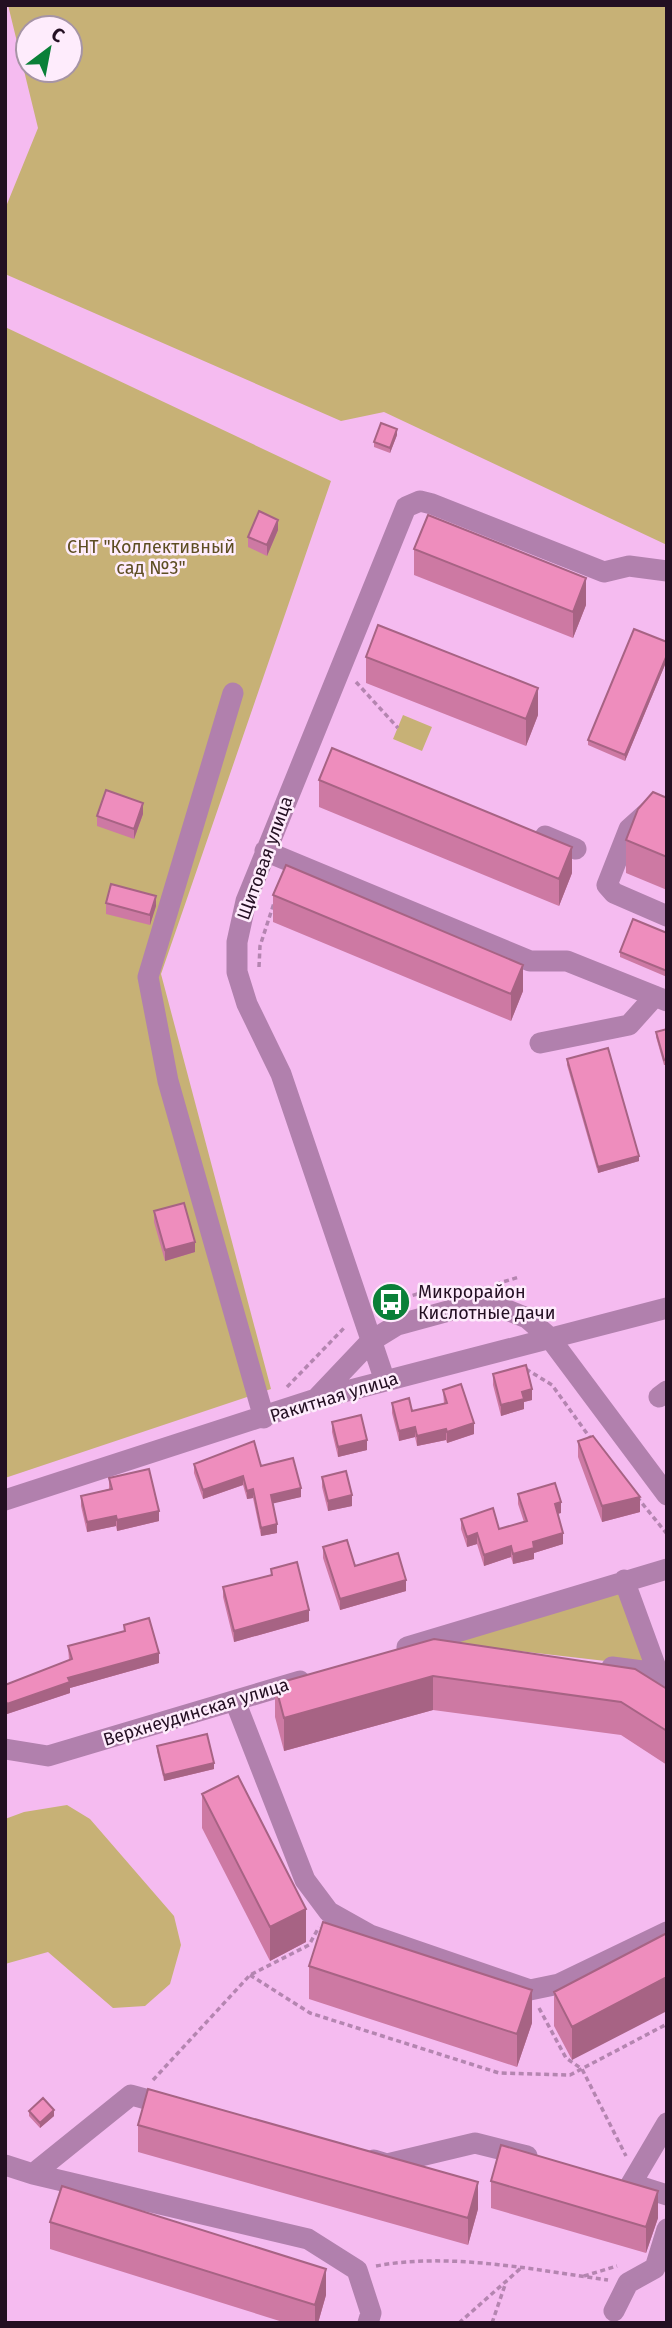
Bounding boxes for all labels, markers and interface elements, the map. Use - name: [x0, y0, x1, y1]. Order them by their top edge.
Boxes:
- north arrow: [14, 14, 84, 84]
- text: С: [47, 22, 69, 48]
- park label: СНТ "Коллективный сад №3": [67, 536, 235, 579]
- street label: Щитовая улица: [232, 793, 298, 923]
- bus stop icon: Микрорайон Кислотные дачи: [370, 1281, 412, 1323]
- place label: Микрорайон Кислотные дачи: [418, 1281, 556, 1324]
- street label: Ракитная улица: [267, 1367, 401, 1427]
- street label: Верхнеудинская улица: [101, 1673, 291, 1751]

